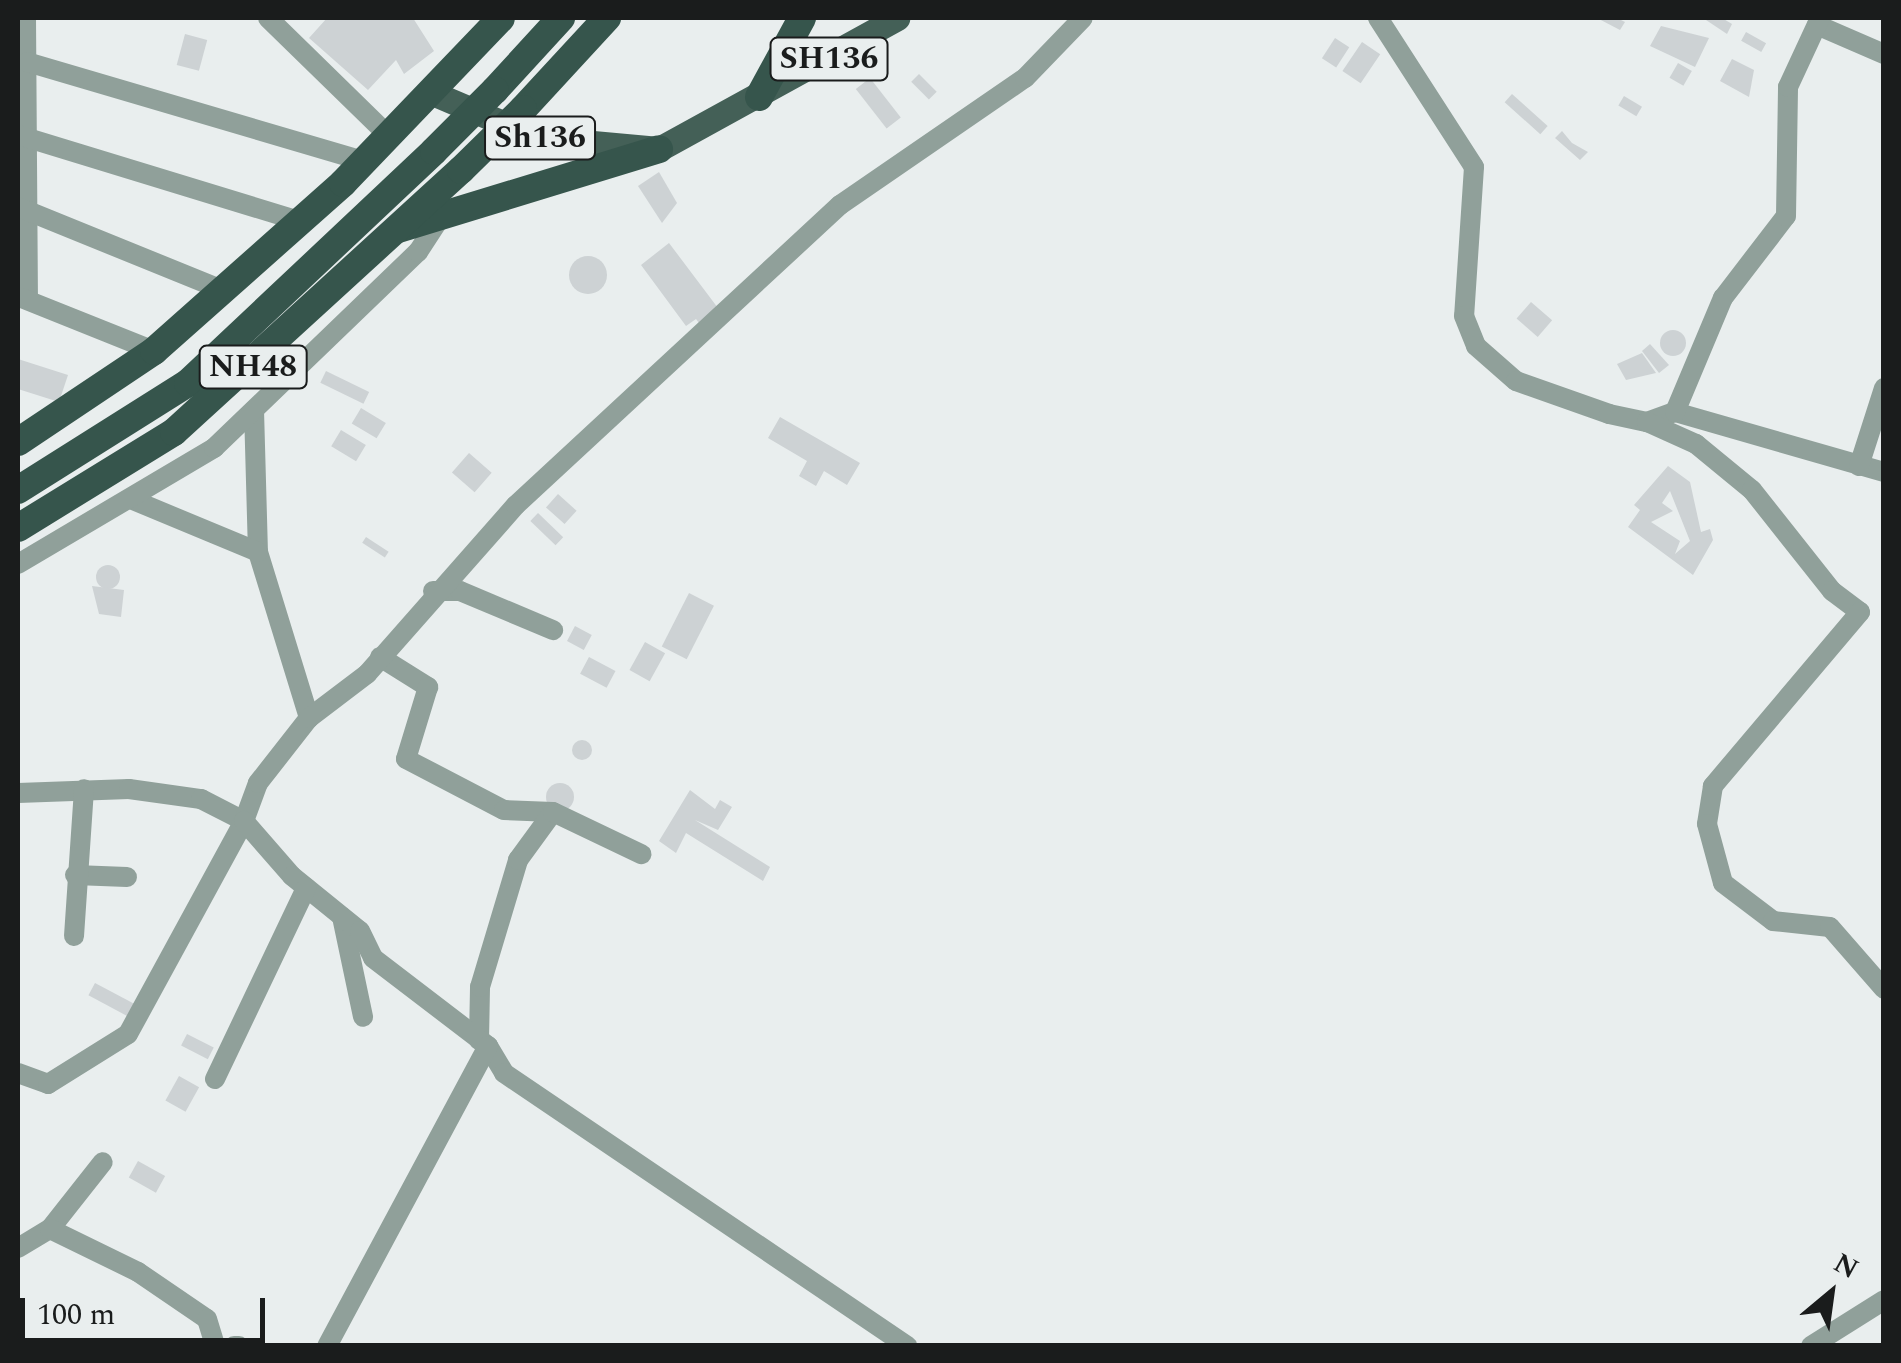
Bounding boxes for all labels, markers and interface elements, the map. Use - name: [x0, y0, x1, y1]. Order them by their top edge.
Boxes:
- road number: SH136: [769, 32, 889, 86]
- road number: Sh136: [482, 111, 598, 165]
- road number: NH48: [198, 340, 308, 394]
- text: N: [1825, 1242, 1866, 1291]
- north arrow: [1781, 1243, 1881, 1343]
- scale bar: [25, 1278, 270, 1340]
- text: 100 m: [37, 1292, 115, 1338]

